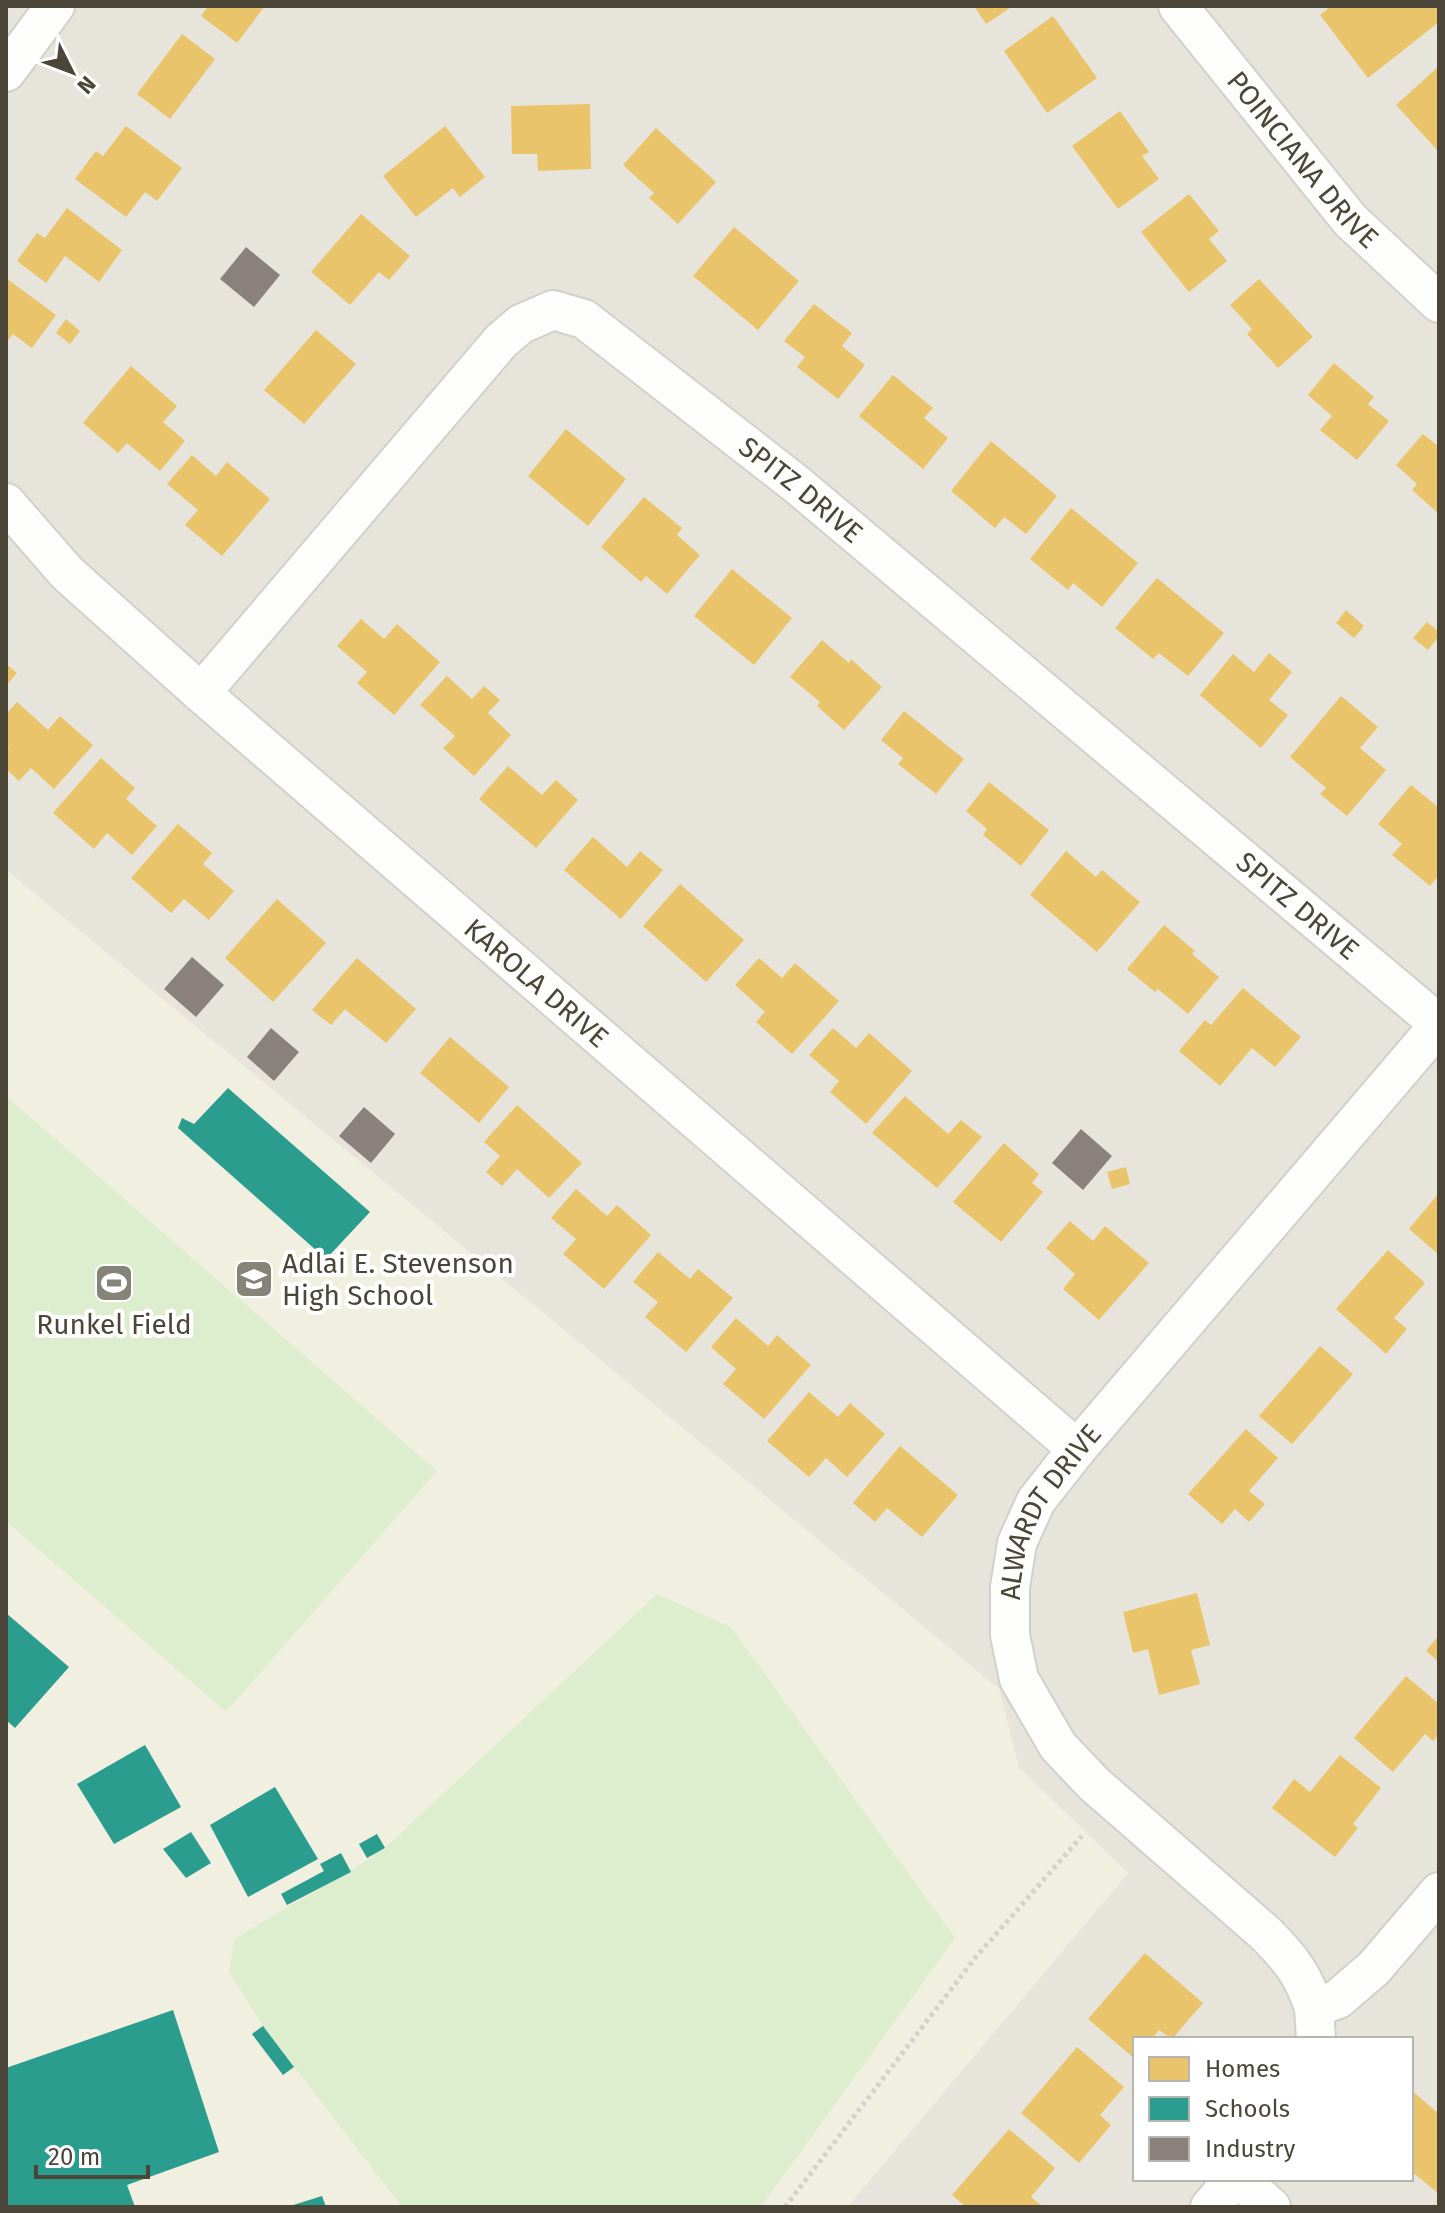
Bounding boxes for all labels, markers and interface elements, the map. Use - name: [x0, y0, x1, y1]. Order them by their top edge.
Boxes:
- north arrow: [32, 32, 112, 112]
- street label: POINCIANA DRIVE: [1220, 65, 1385, 255]
- text: N: [72, 71, 101, 100]
- street label: SPITZ DRIVE: [732, 430, 869, 550]
- street label: SPITZ DRIVE: [1230, 845, 1365, 967]
- street label: KAROLA DRIVE: [457, 912, 615, 1054]
- place label: Adlai E. Stevenson High School: [282, 1247, 514, 1312]
- school or university icon: Adlai E. Stevenson High School: [233, 1258, 275, 1300]
- sports icon: Runkel Field: [93, 1262, 135, 1304]
- place label: Runkel Field: [36, 1308, 192, 1341]
- street label: ALWARDT DRIVE: [994, 1417, 1108, 1600]
- legend: [1133, 2037, 1413, 2181]
- text: Homes: [1205, 2055, 1280, 2083]
- text: Schools: [1205, 2095, 1290, 2123]
- scale bar: [36, 2129, 148, 2179]
- text: Industry: [1205, 2135, 1296, 2163]
- text: 20 m: [48, 2143, 100, 2171]

